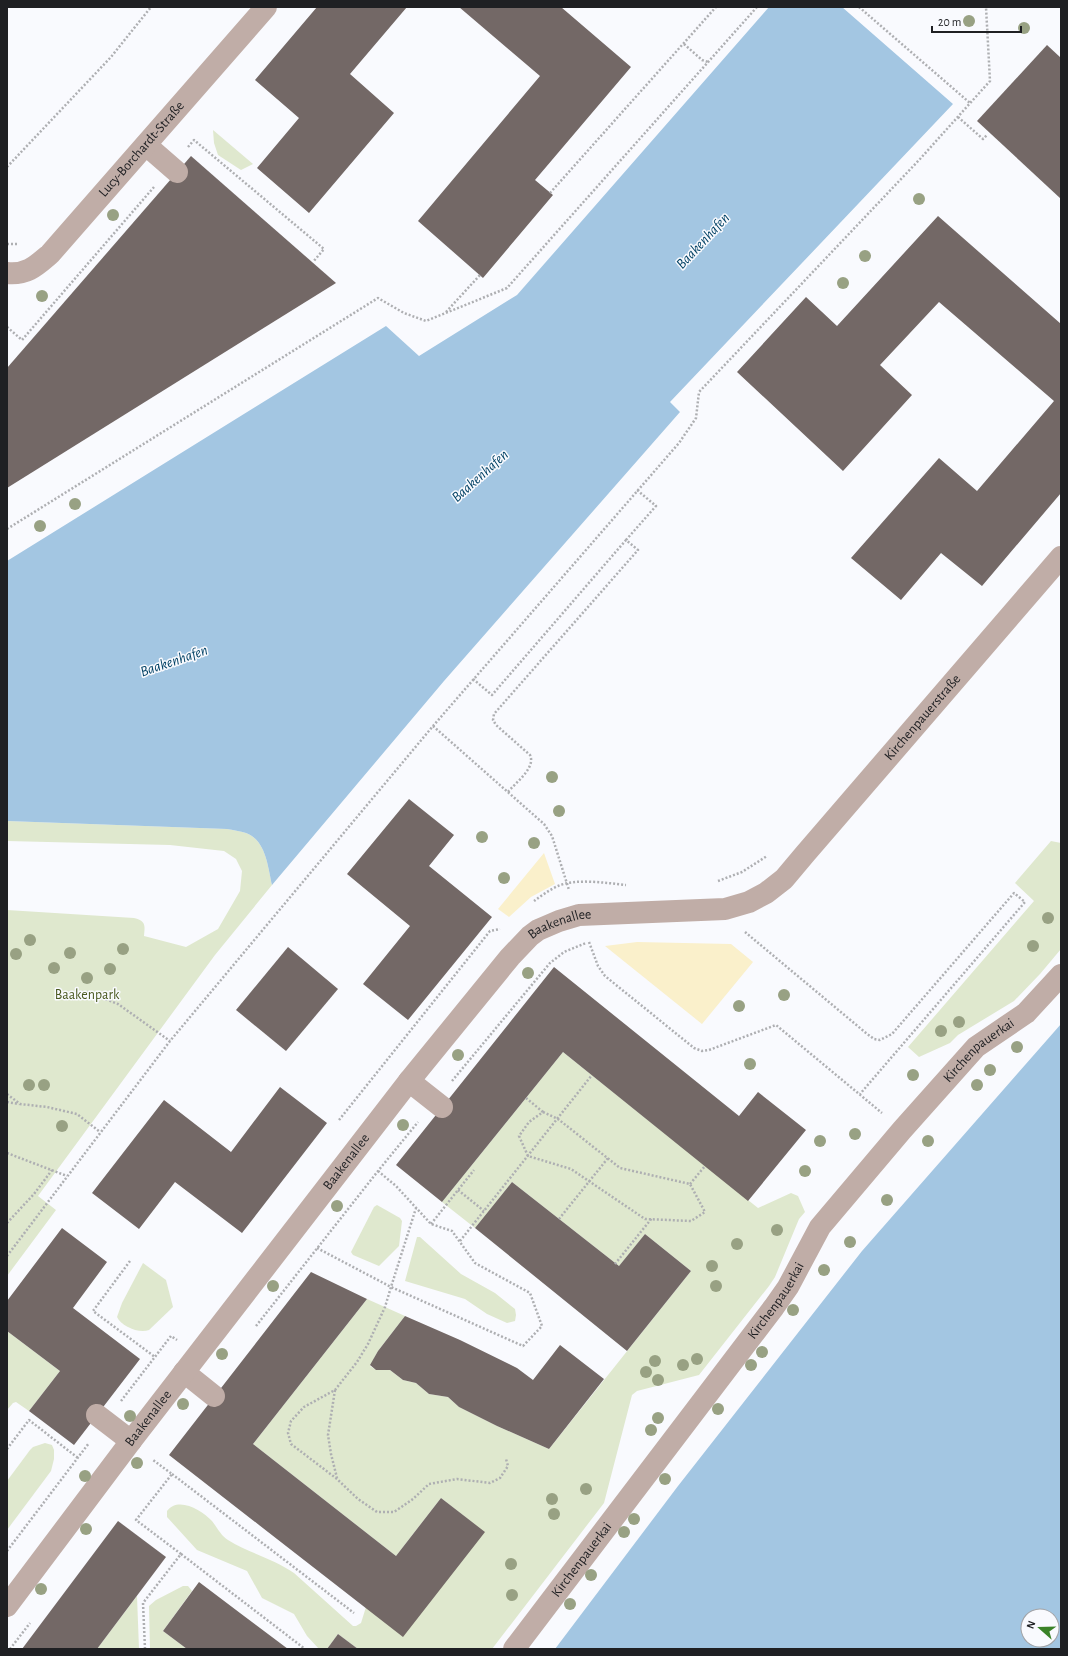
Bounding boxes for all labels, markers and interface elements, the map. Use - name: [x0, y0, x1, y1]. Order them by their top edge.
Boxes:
- scale bar: [932, 8, 1021, 34]
- text: 20 m: [938, 16, 961, 28]
- street label: Lucy-Borchardt-Straße: [96, 99, 187, 200]
- water label: Baakenhafen: [674, 210, 732, 272]
- water label: Baakenhafen: [449, 447, 511, 505]
- water label: Baakenhafen: [138, 642, 210, 680]
- street label: Kirchenpauerstraße: [882, 672, 963, 763]
- street label: Baakenallee: [525, 907, 592, 942]
- park label: Baakenpark: [55, 988, 120, 1002]
- street label: Kirchenpauerkai: [941, 1016, 1017, 1085]
- street label: Baakenallee: [321, 1131, 372, 1193]
- street label: Kirchenpauerkai: [745, 1260, 807, 1342]
- street label: Baakenallee: [123, 1388, 174, 1449]
- street label: Kirchenpauerkai: [549, 1520, 614, 1600]
- north arrow: [1020, 1608, 1060, 1648]
- text: N: [1025, 1619, 1038, 1630]

